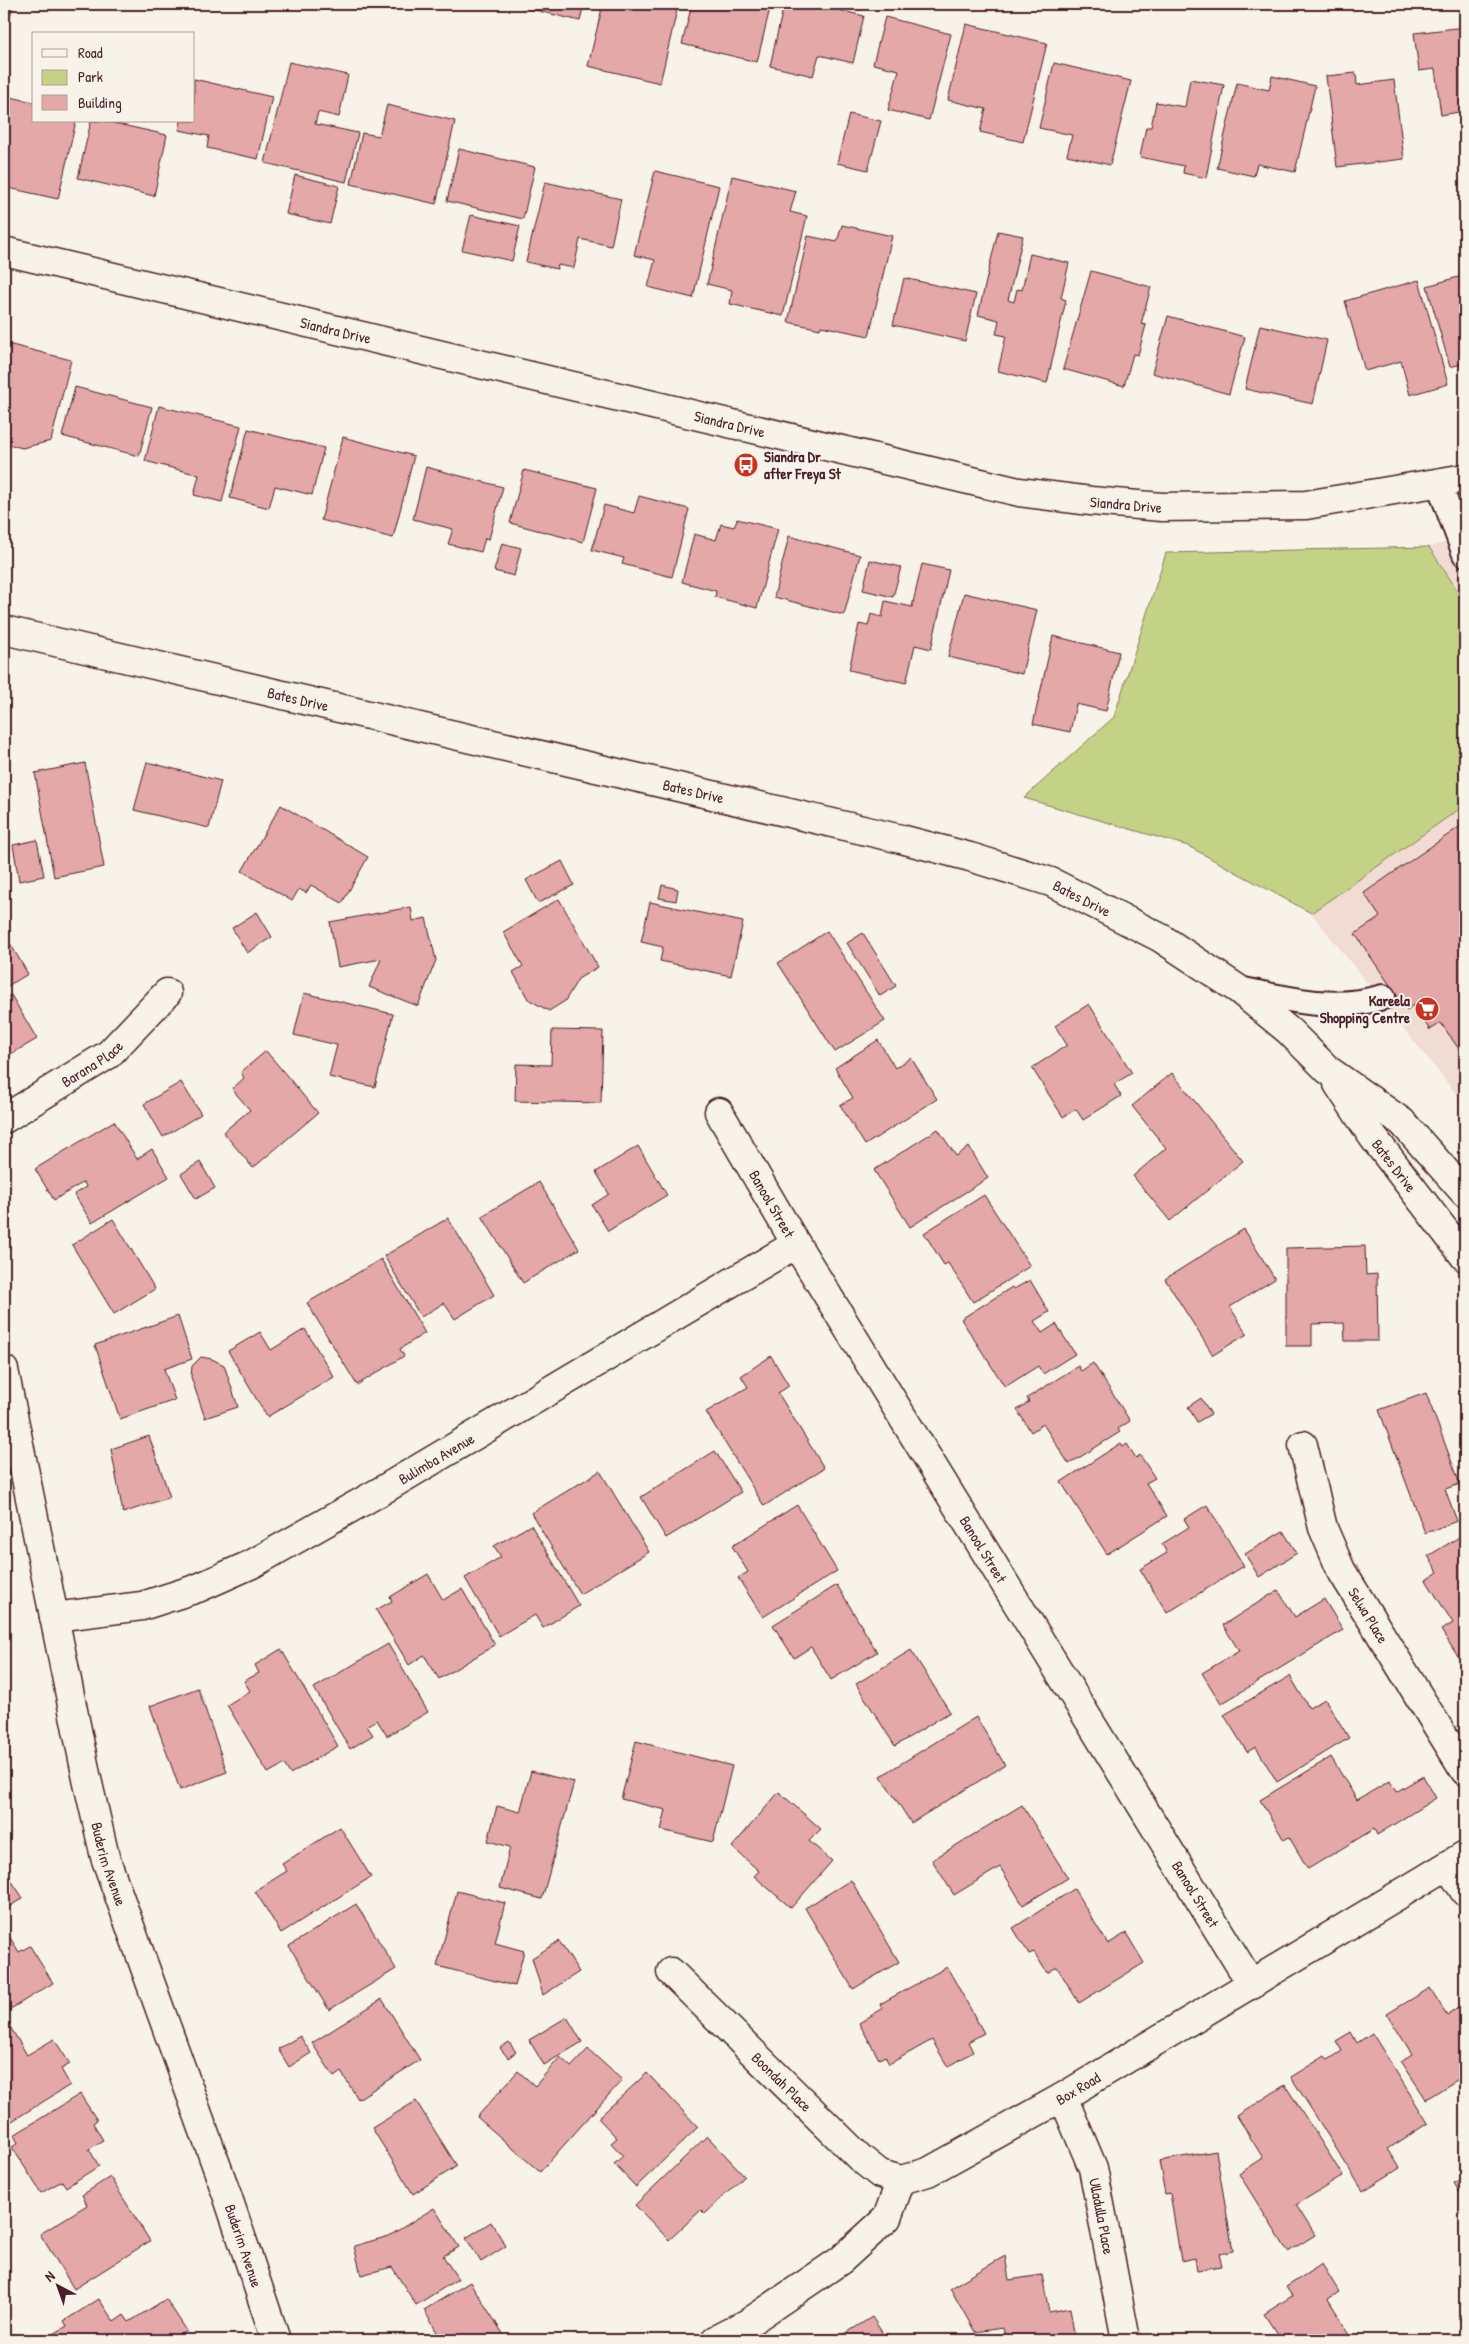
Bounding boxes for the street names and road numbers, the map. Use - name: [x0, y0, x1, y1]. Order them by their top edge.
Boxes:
- street label: Siandra Drive: [298, 311, 373, 348]
- street label: Siandra Drive: [692, 405, 767, 442]
- street label: Siandra Drive: [1089, 490, 1163, 517]
- street label: Bates Drive: [265, 681, 331, 716]
- street label: Bates Drive: [661, 773, 726, 808]
- street label: Bates Drive: [1050, 874, 1115, 921]
- street label: Barana Place: [57, 1035, 127, 1092]
- street label: Bates Drive: [1367, 1134, 1422, 1196]
- street label: Banool Street: [744, 1166, 801, 1242]
- street label: Bulimba Avenue: [394, 1427, 478, 1489]
- street label: Banool Street: [955, 1512, 1013, 1587]
- street label: Selwa Place: [1344, 1583, 1394, 1647]
- street label: Buderim Avenue: [87, 1820, 132, 1908]
- street label: Banool Street: [1167, 1857, 1225, 1932]
- street label: Boondah Place: [747, 2047, 817, 2116]
- street label: Box Road: [1052, 2067, 1104, 2110]
- street label: Ulladulla Place: [1085, 2176, 1120, 2256]
- street label: Buderim Avenue: [220, 2201, 268, 2290]

